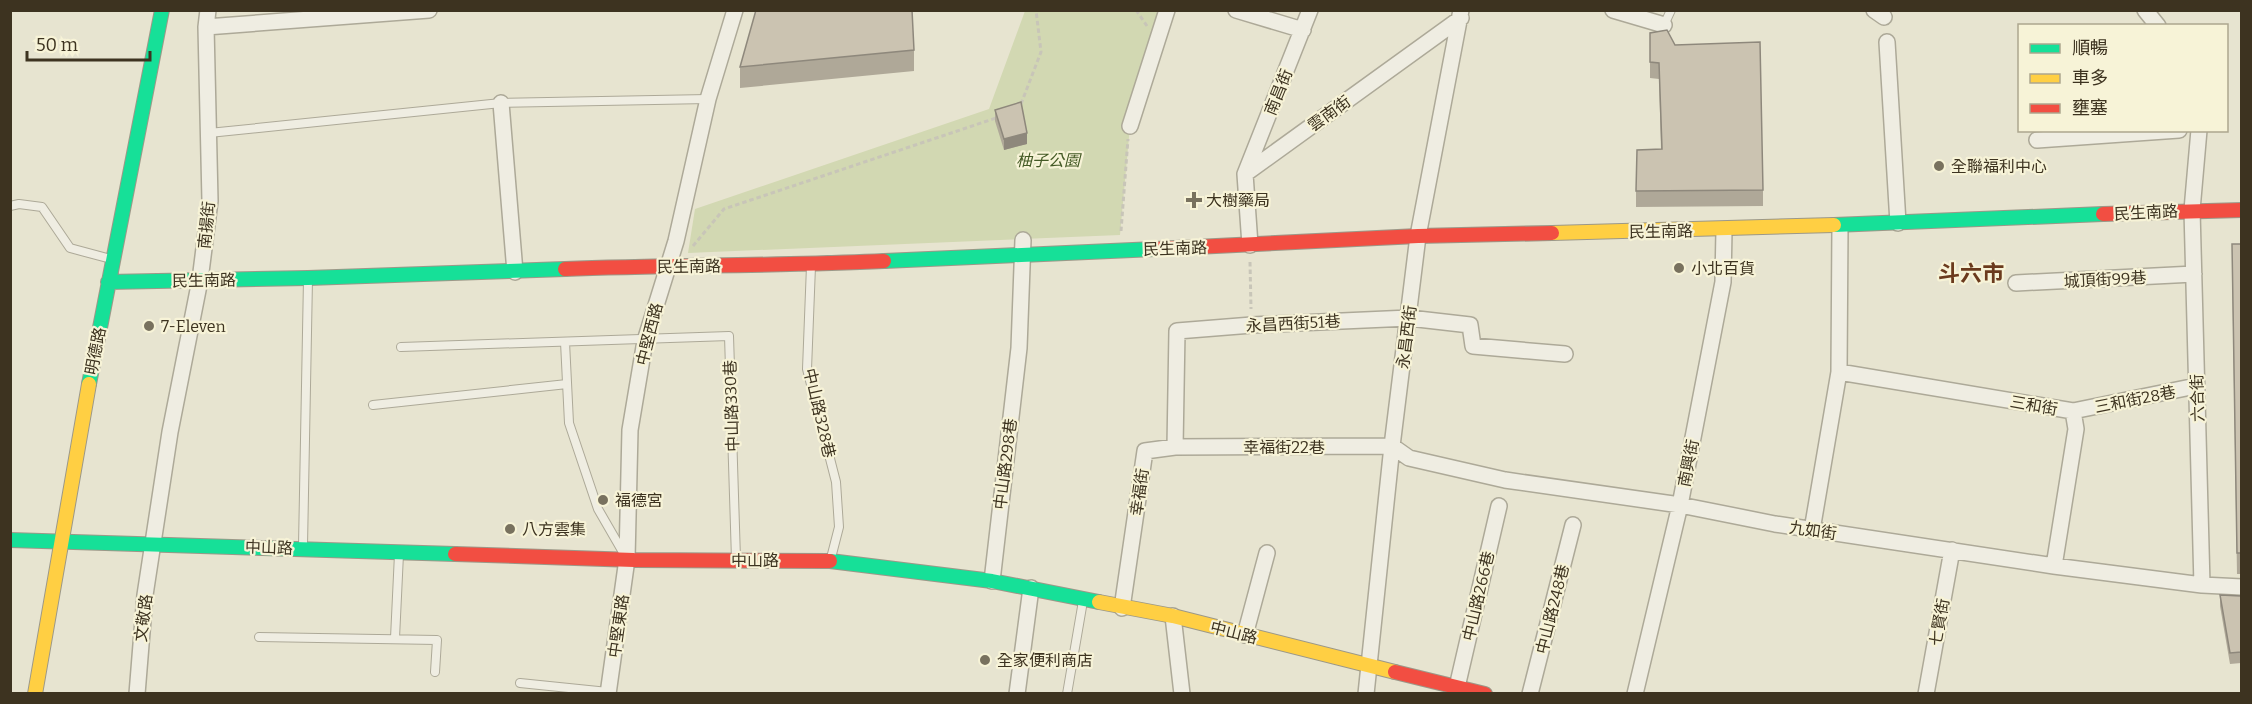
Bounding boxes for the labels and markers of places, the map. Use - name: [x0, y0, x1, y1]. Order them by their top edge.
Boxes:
- place label: 全聯福利中心: [1951, 157, 2047, 176]
- marker: 全聯福利中心: [1932, 159, 1946, 173]
- place label: 大樹藥局: [1206, 191, 1270, 210]
- marker: 大樹藥局: [1187, 193, 1201, 207]
- place label: 小北百貨: [1691, 259, 1755, 278]
- marker: 小北百貨: [1672, 261, 1686, 275]
- place label: 7-Eleven: [161, 317, 226, 336]
- marker: 7-Eleven: [142, 319, 156, 333]
- place label: 福德宮: [615, 491, 663, 510]
- marker: 福德宮: [596, 493, 610, 507]
- place label: 八方雲集: [522, 520, 586, 539]
- marker: 八方雲集: [503, 522, 517, 536]
- place label: 全家便利商店: [997, 651, 1093, 670]
- marker: 全家便利商店: [978, 653, 992, 667]

